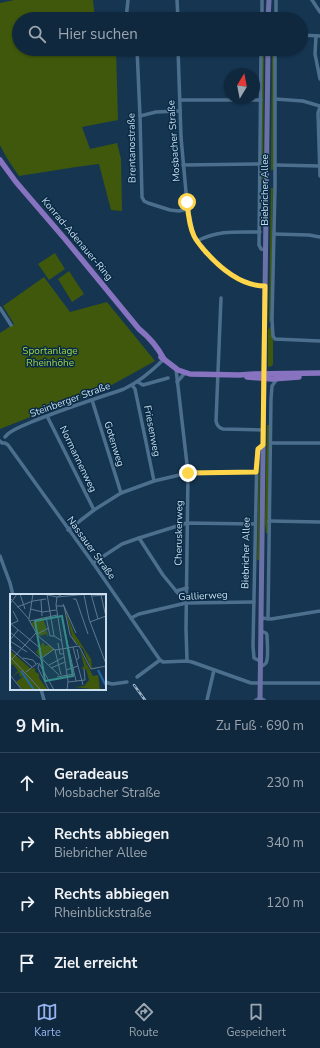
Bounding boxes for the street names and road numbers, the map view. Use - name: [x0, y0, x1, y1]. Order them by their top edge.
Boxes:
- street label: Mosbacher Straße: [164, 100, 184, 182]
- street label: Brentanostraße: [124, 113, 140, 183]
- street label: Biebricher Allee: [258, 154, 272, 226]
- street label: Konrad-Adenauer-Ring: [38, 194, 116, 284]
- street label: Steinberger Straße: [28, 379, 112, 421]
- street label: Friesenweg: [140, 404, 164, 458]
- street label: Gotenweg: [100, 420, 128, 469]
- street label: Normannenweg: [56, 423, 100, 495]
- street label: Cheruskerweg: [171, 500, 187, 566]
- street label: Nassauer Straße: [63, 514, 119, 582]
- street label: Biebricher Allee: [238, 517, 254, 589]
- street label: Gallierweg: [178, 588, 228, 604]

